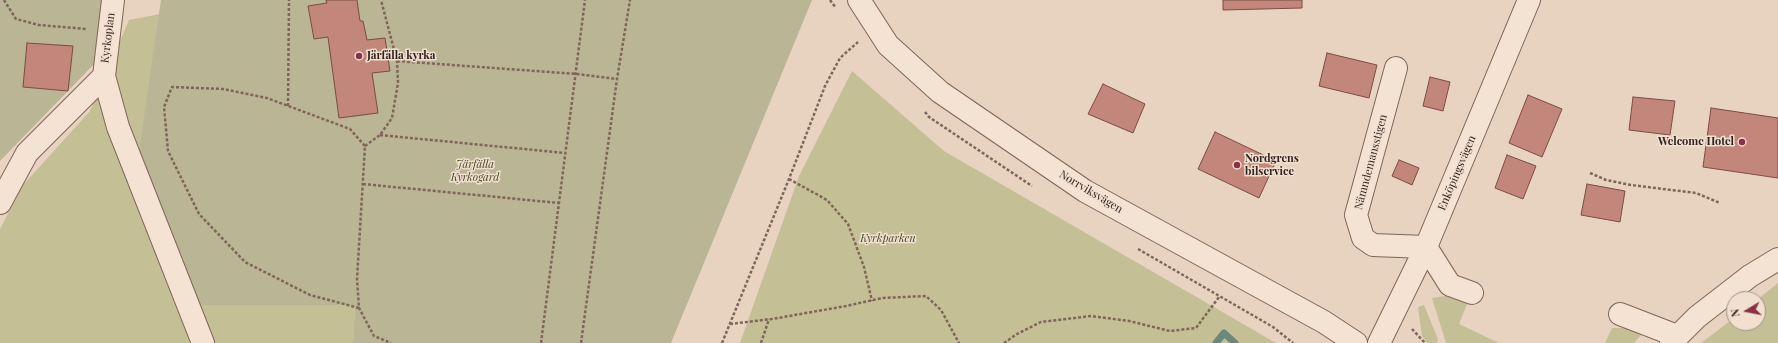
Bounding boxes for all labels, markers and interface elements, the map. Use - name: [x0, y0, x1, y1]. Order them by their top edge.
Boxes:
- street label: Kyrkoplan: [98, 12, 118, 64]
- place label: Järfälla kyrka: [367, 49, 435, 63]
- marker: Järfälla kyrka: [354, 51, 364, 61]
- street label: Nämndemansstigen: [1352, 113, 1390, 211]
- street label: Enköpingsvägen: [1435, 133, 1479, 213]
- place label: Welcome Hotel: [1658, 135, 1734, 149]
- marker: Welcome Hotel: [1737, 137, 1747, 147]
- place label: Nordgrens bilservice: [1245, 152, 1299, 178]
- park label: Järfälla Kyrkogård: [451, 158, 499, 184]
- marker: Nordgrens bilservice: [1232, 160, 1242, 170]
- street label: Norrviksvägen: [1057, 168, 1125, 216]
- park label: Kyrkparken: [860, 232, 916, 246]
- north arrow: [1726, 291, 1766, 331]
- text: N: [1727, 308, 1743, 318]

